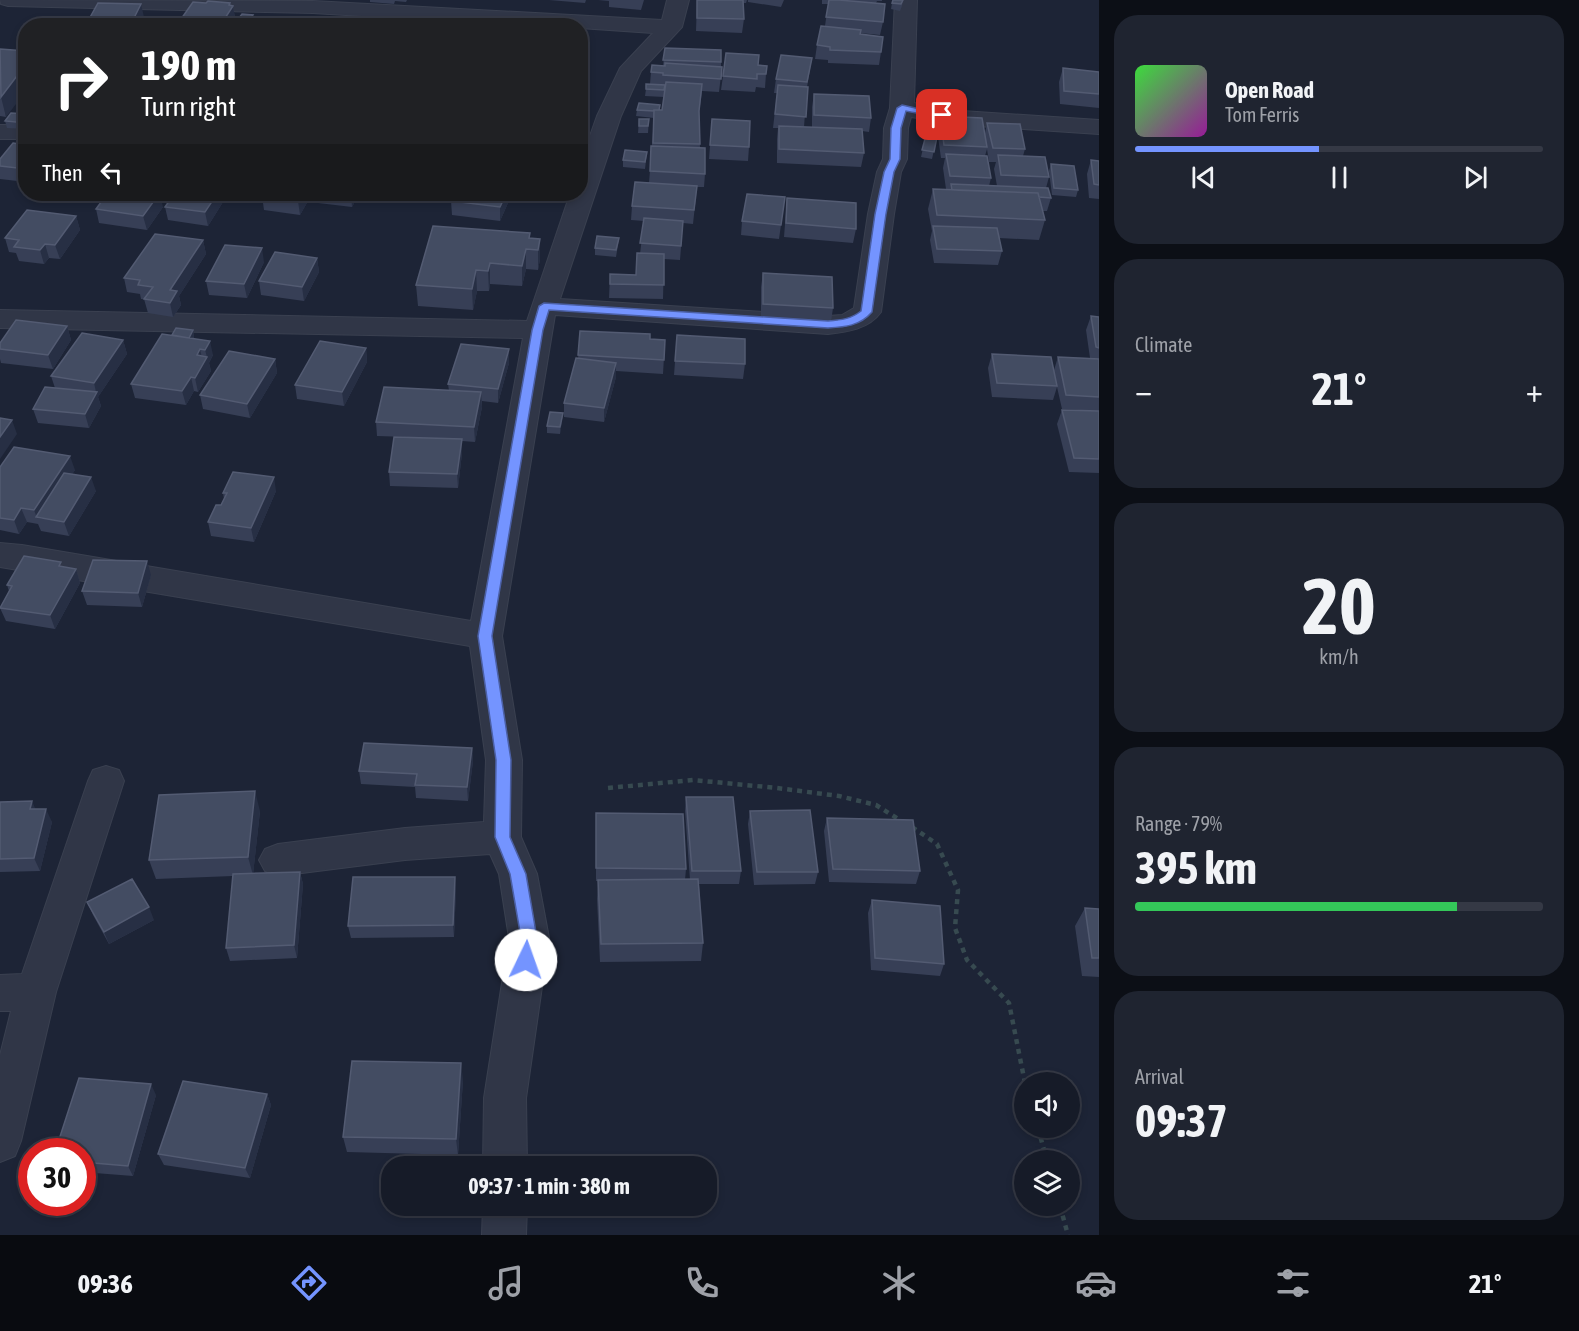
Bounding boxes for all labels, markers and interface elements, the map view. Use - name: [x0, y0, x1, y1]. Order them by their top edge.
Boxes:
- text: 190 m: [141, 41, 236, 89]
- icon: right: [42, 42, 120, 120]
- text: Open Road: [1225, 77, 1314, 103]
- pin: [916, 89, 967, 140]
- text: Turn right: [141, 91, 236, 122]
- icon: arrive: [925, 98, 958, 131]
- text: Tom Ferris: [1225, 103, 1299, 126]
- icon: left: [95, 156, 128, 189]
- text: Then: [42, 160, 83, 186]
- icon: previous: [1187, 161, 1220, 194]
- icon: pause: [1323, 161, 1356, 194]
- icon: next: [1459, 161, 1492, 194]
- text: Climate: [1135, 333, 1192, 356]
- text: 21°: [1312, 363, 1366, 415]
- text: −: [1135, 371, 1152, 409]
- text: +: [1526, 371, 1543, 409]
- text: 20: [1302, 561, 1376, 651]
- text: km/h: [1319, 645, 1359, 668]
- text: Range · 79%: [1135, 812, 1222, 835]
- text: 395 km: [1135, 842, 1257, 894]
- position arrow: [494, 928, 558, 992]
- text: Arrival: [1135, 1065, 1184, 1088]
- map controls: [1014, 1072, 1080, 1216]
- button: sound: [1014, 1072, 1080, 1138]
- text: 09:37: [1135, 1095, 1228, 1147]
- speed limit sign: 30: [18, 1138, 96, 1216]
- button: layers: [1014, 1150, 1080, 1216]
- text: 09:37 · 1 min · 380 m: [468, 1173, 630, 1199]
- icon: directions: [288, 1262, 330, 1304]
- icon: music: [485, 1262, 527, 1304]
- icon: phone: [681, 1262, 723, 1304]
- icon: climate: [878, 1262, 920, 1304]
- icon: car: [1075, 1262, 1117, 1304]
- icon: filters: [1272, 1262, 1314, 1304]
- text: 09:36: [77, 1268, 133, 1299]
- text: 21°: [1469, 1268, 1502, 1299]

